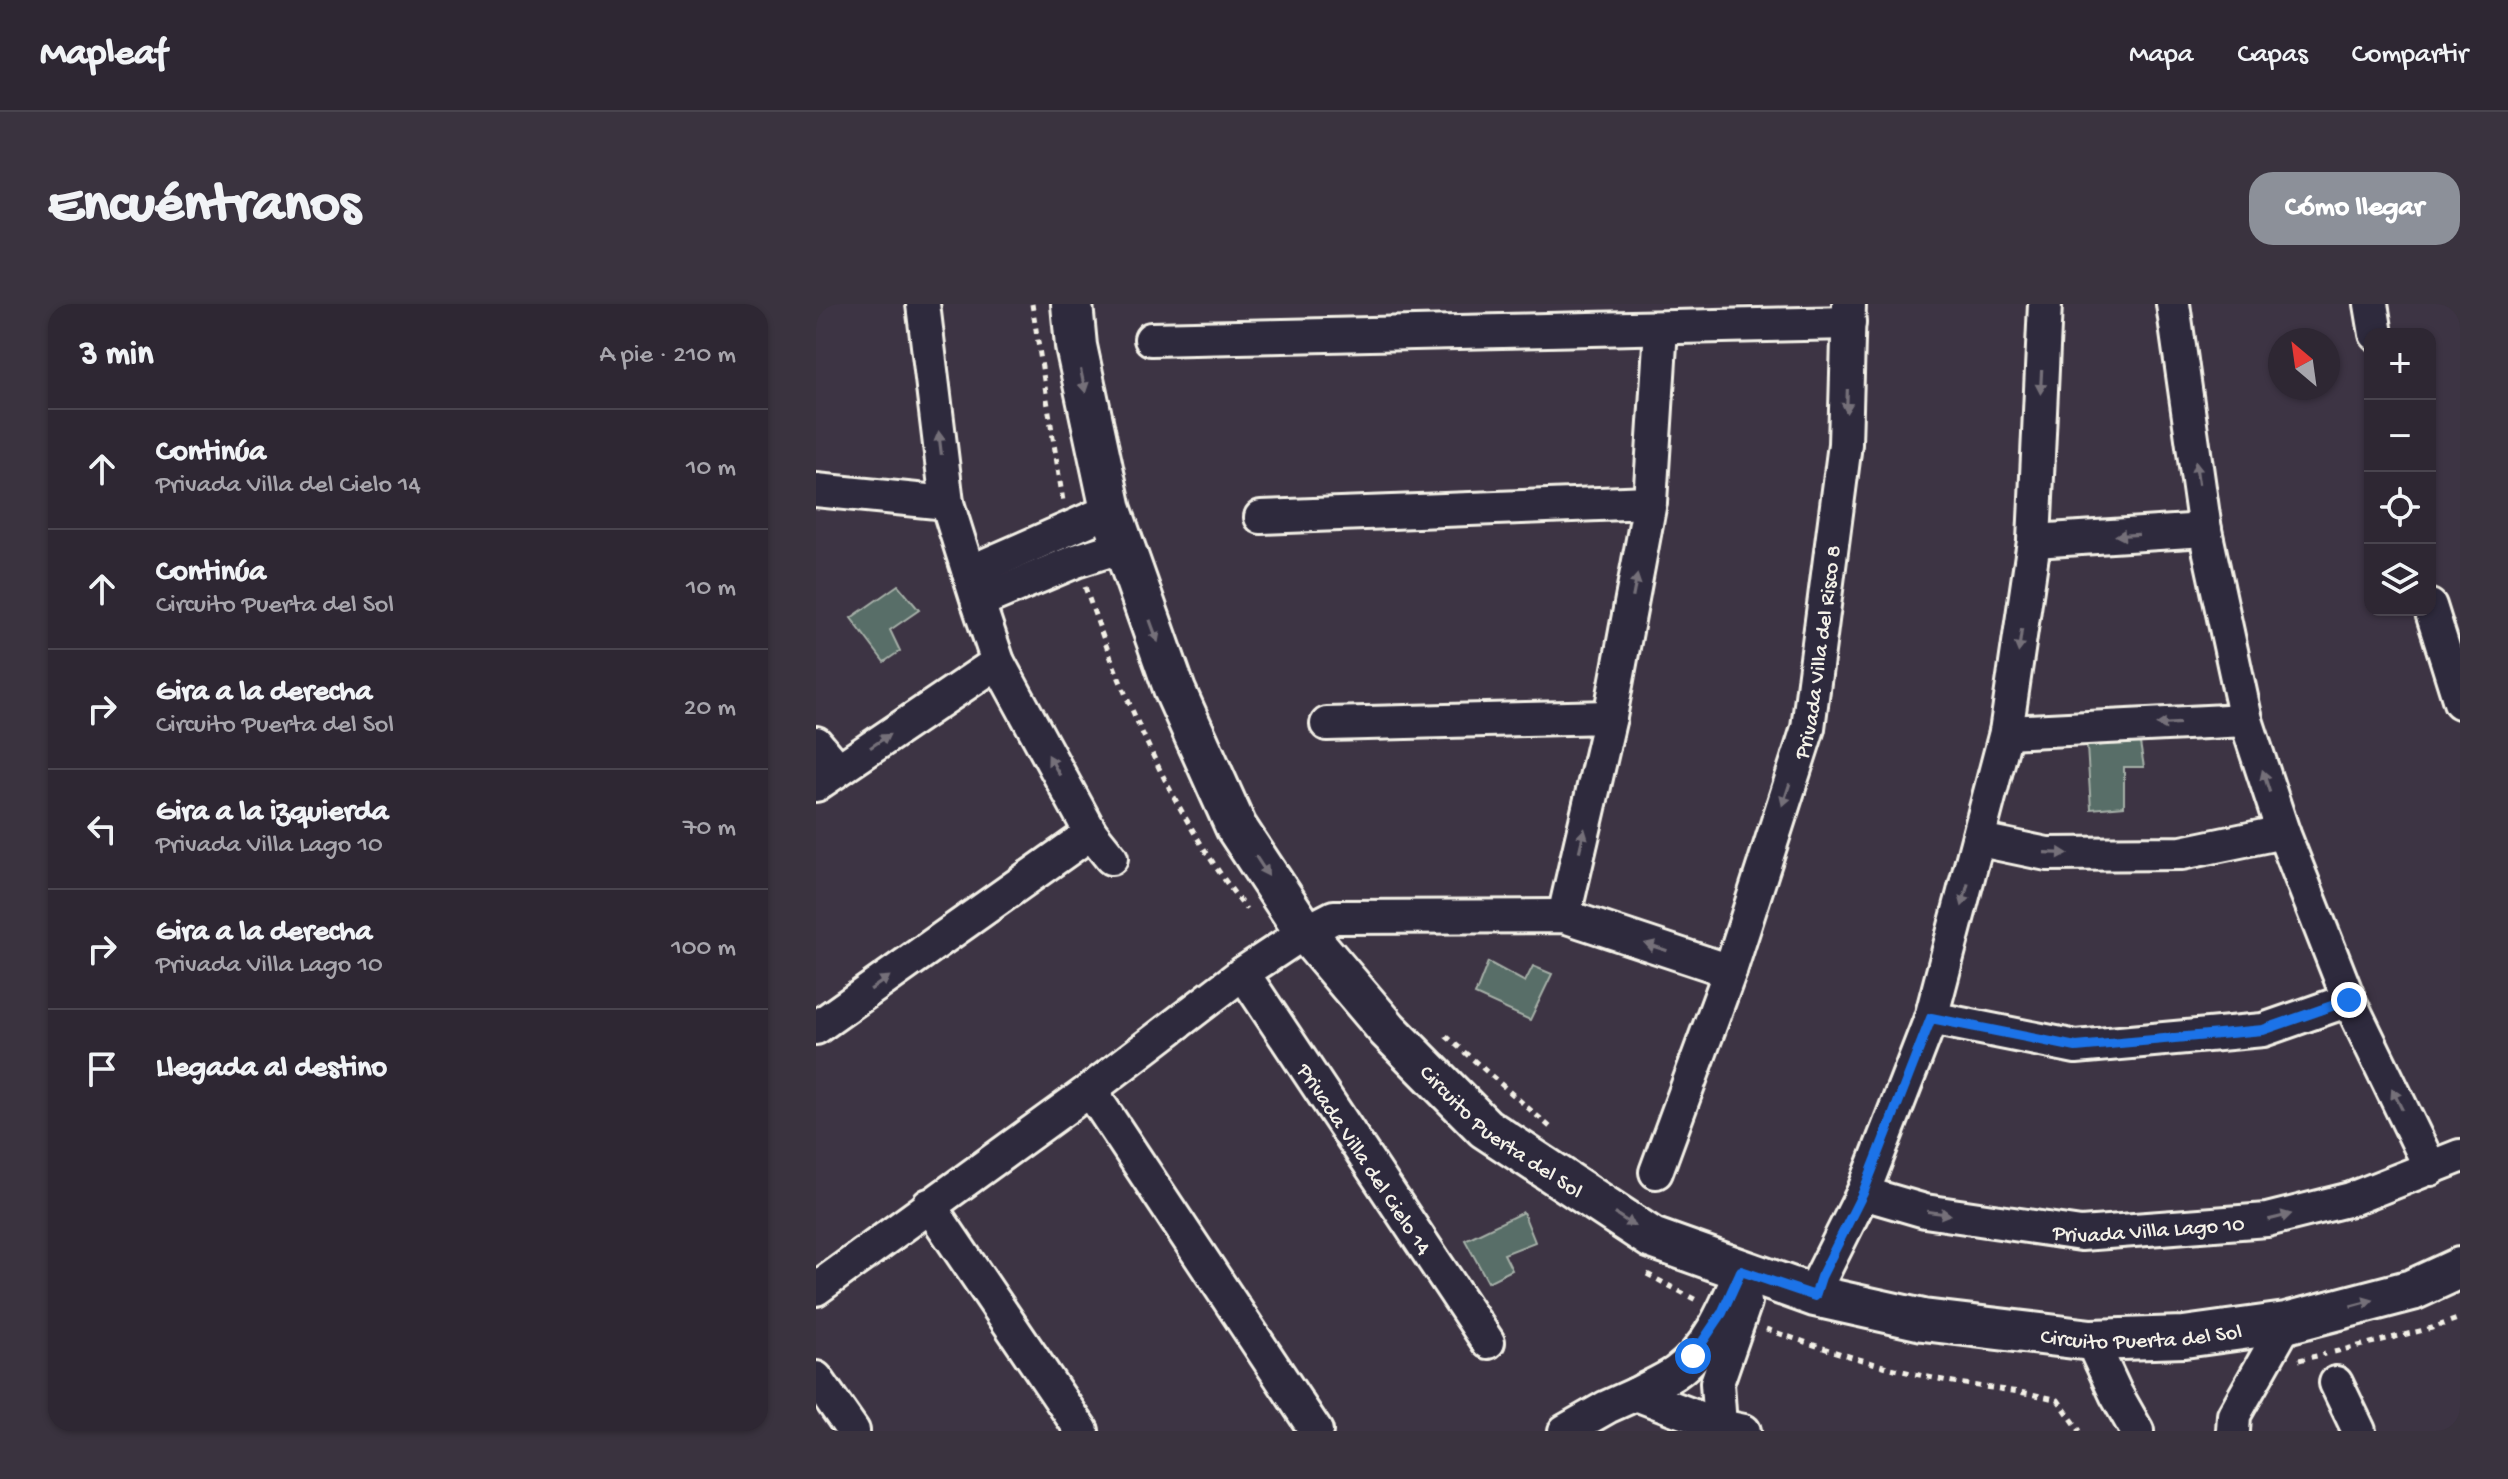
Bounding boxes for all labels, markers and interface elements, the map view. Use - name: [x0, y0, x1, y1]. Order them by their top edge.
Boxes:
- text: Mapleaf: [40, 33, 167, 77]
- text: Mapa: [2129, 39, 2193, 72]
- text: Capas: [2237, 39, 2308, 72]
- text: Compartir: [2352, 39, 2468, 72]
- button: Cómo llegar: [2249, 172, 2460, 245]
- text: Encuéntranos: [48, 175, 360, 241]
- north arrow: [2268, 328, 2340, 400]
- map controls: [2364, 328, 2436, 616]
- button: +: [2364, 328, 2436, 400]
- text: 3 min: [80, 336, 153, 376]
- text: A pie · 210 m: [600, 341, 736, 372]
- one-way arrow: [1077, 369, 1090, 394]
- one-way arrow: [2035, 370, 2048, 395]
- one-way arrow: [1840, 389, 1853, 414]
- button: −: [2364, 400, 2436, 472]
- one-way arrow: [933, 430, 946, 455]
- text: Continúa: [156, 436, 266, 471]
- icon: ahead: [80, 447, 124, 491]
- text: 10 m: [686, 454, 736, 485]
- one-way arrow: [2190, 460, 2203, 485]
- text: Privada Villa del Cielo 14: [156, 471, 421, 502]
- button: locate: [2364, 472, 2436, 544]
- one-way arrow: [2114, 529, 2139, 542]
- street label: Privada Villa del Risco 8: [1790, 544, 1849, 764]
- button: layers: [2364, 544, 2436, 616]
- text: Continúa: [156, 556, 266, 591]
- icon: ahead: [80, 567, 124, 611]
- one-way arrow: [1629, 573, 1641, 598]
- text: 10 m: [686, 574, 736, 605]
- text: Circuito Puerta del Sol: [156, 591, 394, 622]
- one-way arrow: [1148, 619, 1160, 643]
- one-way arrow: [2013, 629, 2026, 654]
- text: Gira a la derecha: [156, 676, 372, 711]
- icon: right: [80, 687, 124, 731]
- text: 20 m: [684, 694, 736, 725]
- text: Circuito Puerta del Sol: [156, 711, 394, 742]
- one-way arrow: [2155, 717, 2180, 730]
- one-way arrow: [870, 734, 891, 749]
- one-way arrow: [1047, 753, 1061, 776]
- one-way arrow: [2260, 769, 2272, 793]
- one-way arrow: [1779, 784, 1792, 808]
- text: Gira a la izquierda: [156, 796, 389, 831]
- icon: left: [80, 807, 124, 851]
- text: 70 m: [683, 814, 736, 845]
- one-way arrow: [1576, 828, 1589, 853]
- text: Privada Villa Lago 10: [156, 831, 383, 862]
- one-way arrow: [2044, 847, 2069, 860]
- one-way arrow: [1254, 856, 1269, 877]
- one-way arrow: [1958, 883, 1971, 907]
- text: Gira a la derecha: [156, 916, 372, 951]
- icon: right: [80, 927, 124, 971]
- text: 100 m: [671, 934, 736, 965]
- one-way arrow: [1643, 940, 1667, 952]
- text: Privada Villa Lago 10: [156, 951, 383, 982]
- one-way arrow: [869, 976, 890, 991]
- route end: [2331, 982, 2367, 1018]
- icon: arrive: [80, 1047, 124, 1091]
- text: Llegada al destino: [156, 1052, 387, 1087]
- street label: Privada Villa del Cielo 14: [1289, 1059, 1436, 1261]
- street label: Circuito Puerta del Sol: [1413, 1061, 1587, 1206]
- one-way arrow: [2390, 1087, 2404, 1110]
- one-way arrow: [1926, 1207, 1951, 1220]
- one-way arrow: [2268, 1210, 2293, 1223]
- one-way arrow: [1614, 1212, 1635, 1227]
- street label: Privada Villa Lago 10: [2050, 1213, 2246, 1251]
- one-way arrow: [2350, 1296, 2374, 1309]
- street label: Circuito Puerta del Sol: [2039, 1320, 2244, 1357]
- route start: [1675, 1338, 1711, 1374]

